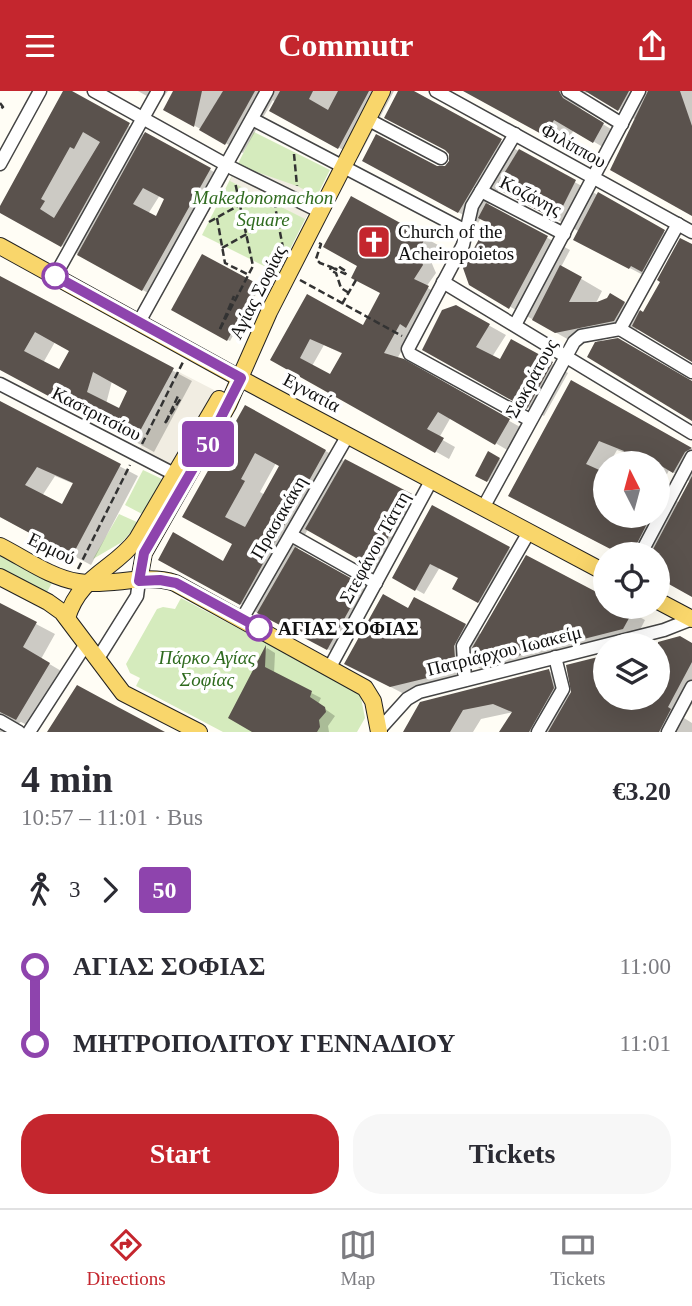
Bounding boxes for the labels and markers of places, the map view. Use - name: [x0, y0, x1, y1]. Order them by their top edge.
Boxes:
- place label: Church of the Acheiropoietos: [398, 221, 514, 264]
- church icon: Church of the Acheiropoietos: [355, 223, 393, 261]
- unlabelled marker: [42, 263, 68, 289]
- marker: ΑΓΙΑΣ ΣΟΦΙΑΣ: [246, 615, 272, 641]
- place label: ΑΓΙΑΣ ΣΟΦΙΑΣ: [278, 618, 419, 639]

